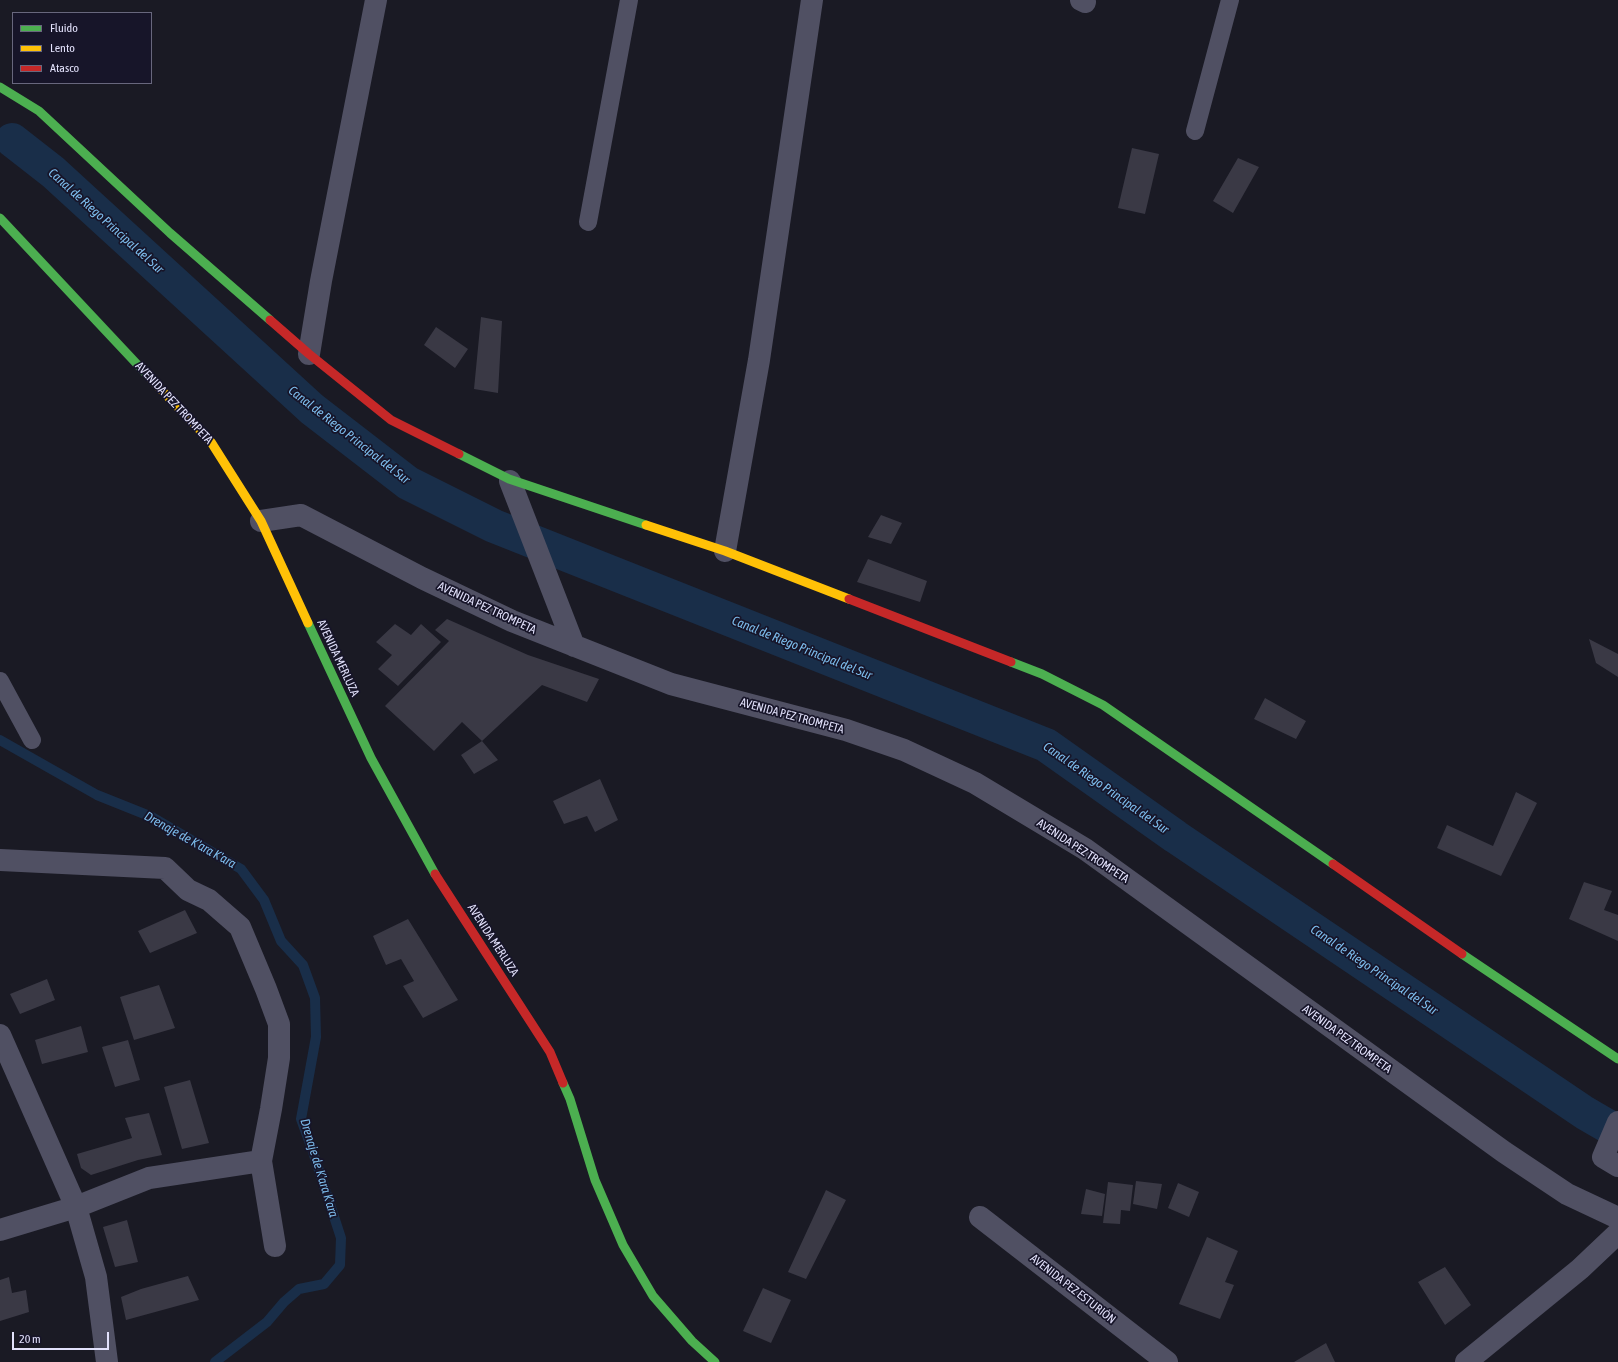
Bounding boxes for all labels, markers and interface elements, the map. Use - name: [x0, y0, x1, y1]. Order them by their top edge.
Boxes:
- legend: [12, 12, 152, 84]
- text: Fluido: [50, 21, 78, 35]
- text: Lento: [50, 41, 75, 55]
- text: Atasco: [50, 61, 79, 75]
- water label: Canal de Riego Principal del Sur: [45, 165, 167, 277]
- street label: AVENIDA PEZ TROMPETA: [132, 359, 216, 447]
- water label: Canal de Riego Principal del Sur: [285, 383, 413, 487]
- street label: AVENIDA PEZ TROMPETA: [436, 579, 538, 637]
- water label: Canal de Riego Principal del Sur: [730, 613, 874, 683]
- street label: AVENIDA MERLUZA: [314, 617, 362, 699]
- street label: AVENIDA PEZ TROMPETA: [739, 695, 845, 737]
- water label: Canal de Riego Principal del Sur: [1040, 739, 1172, 837]
- water label: Drenaje de K'ara K'ara: [141, 808, 239, 872]
- street label: AVENIDA PEZ TROMPETA: [1034, 816, 1132, 886]
- street label: AVENIDA MERLUZA: [464, 901, 522, 979]
- water label: Canal de Riego Principal del Sur: [1308, 922, 1440, 1018]
- street label: AVENIDA PEZ TROMPETA: [1300, 1002, 1394, 1076]
- water label: Drenaje de K'ara K'ara: [297, 1117, 341, 1219]
- street label: AVENIDA PEZ ESTURIÓN: [1027, 1251, 1119, 1327]
- scale bar: [14, 1324, 111, 1350]
- text: 20 m: [19, 1332, 41, 1346]

